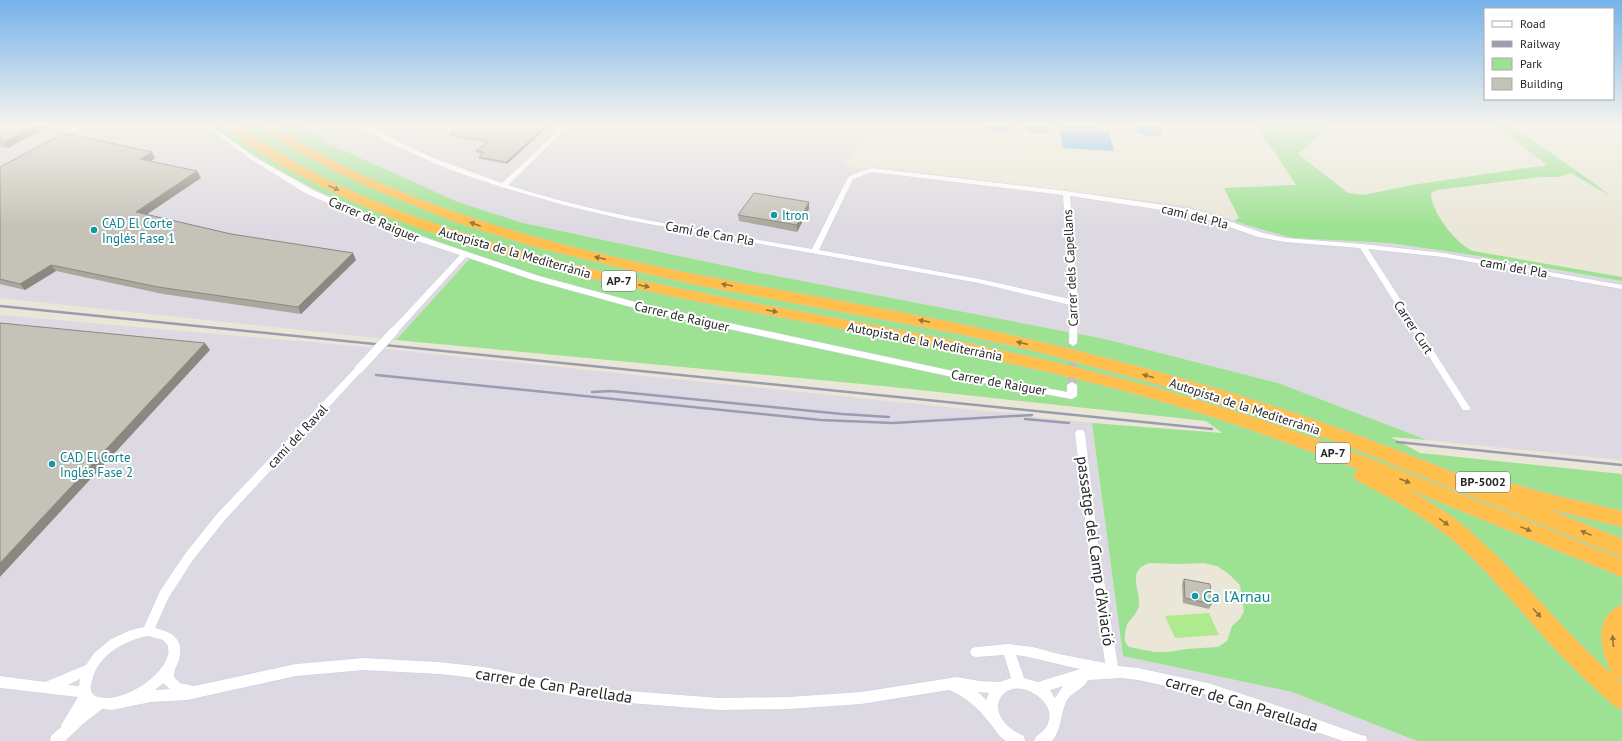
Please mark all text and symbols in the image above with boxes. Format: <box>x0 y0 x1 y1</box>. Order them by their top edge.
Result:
legend <box>1484 8 1614 100</box>
text: Road <box>1520 16 1545 31</box>
text: Railway <box>1520 36 1560 51</box>
text: Park <box>1520 56 1542 71</box>
text: Building <box>1520 76 1563 91</box>
one-way arrow <box>328 185 340 191</box>
street label: Carrer de Raiguer <box>326 193 422 246</box>
street label: camí del Pla <box>1160 200 1230 233</box>
place label: Itron <box>782 207 809 224</box>
street label: Carrer dels Capellans <box>1059 209 1082 327</box>
marker: Itron <box>769 210 779 220</box>
place label: CAD El Corte Inglés Fase 1 <box>102 215 175 247</box>
street label: Camí de Can Pla <box>664 217 756 250</box>
one-way arrow <box>468 220 480 226</box>
street label: Autopista de la Mediterrània <box>437 223 593 282</box>
marker: CAD El Corte Inglés Fase 1 <box>89 225 99 235</box>
street label: camí del Pla <box>1479 253 1549 282</box>
one-way arrow <box>594 255 606 261</box>
road number: AP-7 <box>602 271 636 291</box>
one-way arrow <box>721 282 733 288</box>
one-way arrow <box>638 283 650 289</box>
street label: Carrer de Raiguer <box>633 297 731 336</box>
street label: Carrer Curt <box>1390 297 1437 358</box>
one-way arrow <box>766 308 778 314</box>
street label: Autopista de la Mediterrània <box>846 318 1004 365</box>
one-way arrow <box>918 318 930 324</box>
one-way arrow <box>1016 340 1028 346</box>
street label: Carrer de Raiguer <box>950 366 1049 399</box>
one-way arrow <box>1142 373 1154 379</box>
street label: Autopista de la Mediterrània <box>1167 374 1322 439</box>
street label: camí del Raval <box>263 401 331 472</box>
road number: AP-7 <box>1316 443 1350 463</box>
place label: CAD El Corte Inglés Fase 2 <box>60 449 133 481</box>
street label: passatge del Camp d'Aviació <box>1073 455 1119 647</box>
marker: CAD El Corte Inglés Fase 2 <box>47 459 57 469</box>
road number: BP-5002 <box>1456 472 1510 492</box>
one-way arrow <box>1400 478 1412 484</box>
one-way arrow <box>1438 518 1449 526</box>
one-way arrow <box>1520 527 1532 533</box>
one-way arrow <box>1579 530 1591 536</box>
place label: Ca l'Arnau <box>1203 586 1270 606</box>
marker: Ca l'Arnau <box>1190 591 1200 601</box>
one-way arrow <box>1532 608 1541 617</box>
one-way arrow <box>1609 635 1616 647</box>
street label: carrer de Can Parellada <box>474 663 634 707</box>
street label: carrer de Can Parellada <box>1163 670 1321 736</box>

